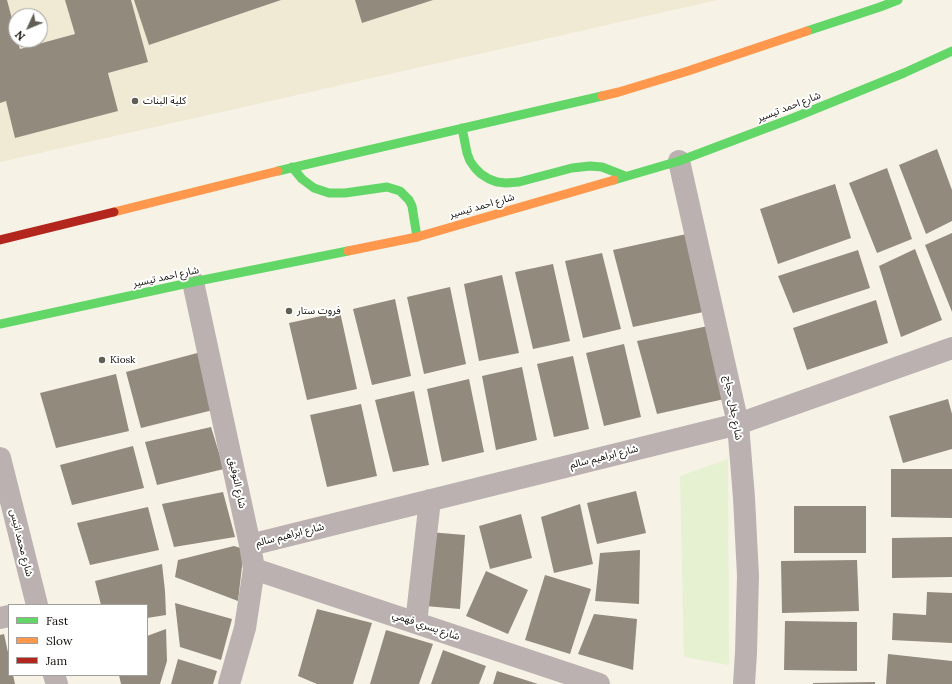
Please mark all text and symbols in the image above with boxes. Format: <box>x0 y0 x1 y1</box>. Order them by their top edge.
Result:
north arrow <box>8 8 48 48</box>
text: N <box>12 28 28 44</box>
street label: شارع احمد تيسير <box>756 89 822 125</box>
place label: كلية البنات <box>143 95 186 107</box>
marker: كلية البنات <box>130 96 140 106</box>
street label: شارع احمد تيسير <box>448 191 516 221</box>
street label: شارع احمد تيسير <box>132 264 200 290</box>
place label: فروت ستار <box>297 305 341 317</box>
marker: فروت ستار <box>284 306 294 316</box>
place label: Kiosk <box>110 354 135 366</box>
marker: Kiosk <box>97 355 107 365</box>
street label: شارع جلال حجاج <box>721 375 745 441</box>
street label: شارع ابراهيم سالم <box>569 443 639 471</box>
street label: شارع التوفيق <box>226 456 248 510</box>
street label: شارع محمد انيس <box>7 508 35 578</box>
street label: شارع ابراهيم سالم <box>255 521 325 549</box>
legend <box>8 604 148 676</box>
street label: شارع يسري فهمي <box>391 609 461 643</box>
text: Fast <box>46 613 69 628</box>
text: Slow <box>46 633 73 648</box>
text: Jam <box>46 653 67 668</box>

